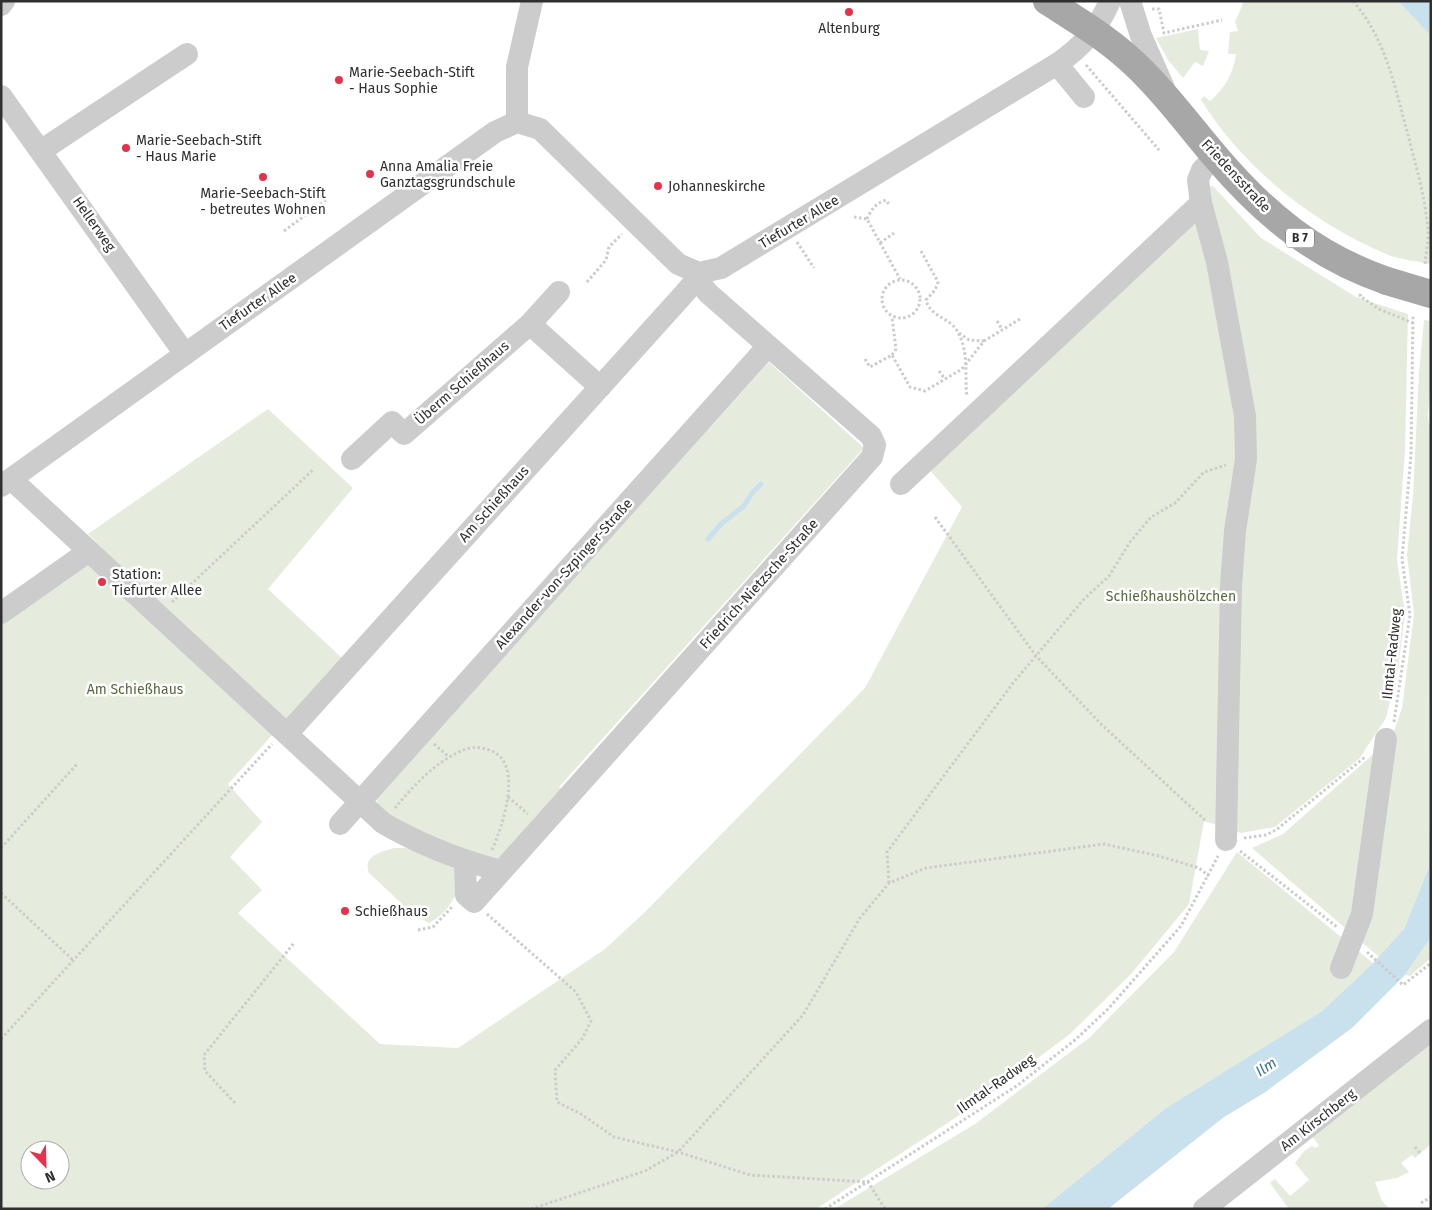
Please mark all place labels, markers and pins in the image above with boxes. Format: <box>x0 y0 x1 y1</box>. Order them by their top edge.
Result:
marker: Altenburg <box>843 6 855 18</box>
place label: Altenburg <box>818 20 881 37</box>
place label: Marie-Seebach-Stift - Haus Sophie <box>349 64 476 97</box>
marker: Marie-Seebach-Stift - Haus Sophie <box>333 74 345 86</box>
place label: Marie-Seebach-Stift - Haus Marie <box>136 132 263 165</box>
marker: Marie-Seebach-Stift - Haus Marie <box>120 142 132 154</box>
place label: Anna Amalia Freie Ganztagsgrundschule <box>380 158 516 191</box>
marker: Anna Amalia Freie Ganztagsgrundschule <box>364 168 376 180</box>
marker: Marie-Seebach-Stift - betreutes Wohnen <box>257 171 269 183</box>
place label: Johanneskirche <box>668 178 765 195</box>
marker: Johanneskirche <box>652 180 664 192</box>
place label: Marie-Seebach-Stift - betreutes Wohnen <box>200 185 327 218</box>
place label: Station: Tiefurter Allee <box>112 566 202 599</box>
marker: Station: Tiefurter Allee <box>96 576 108 588</box>
place label: Schießhaus <box>355 903 428 920</box>
marker: Schießhaus <box>339 905 351 917</box>

